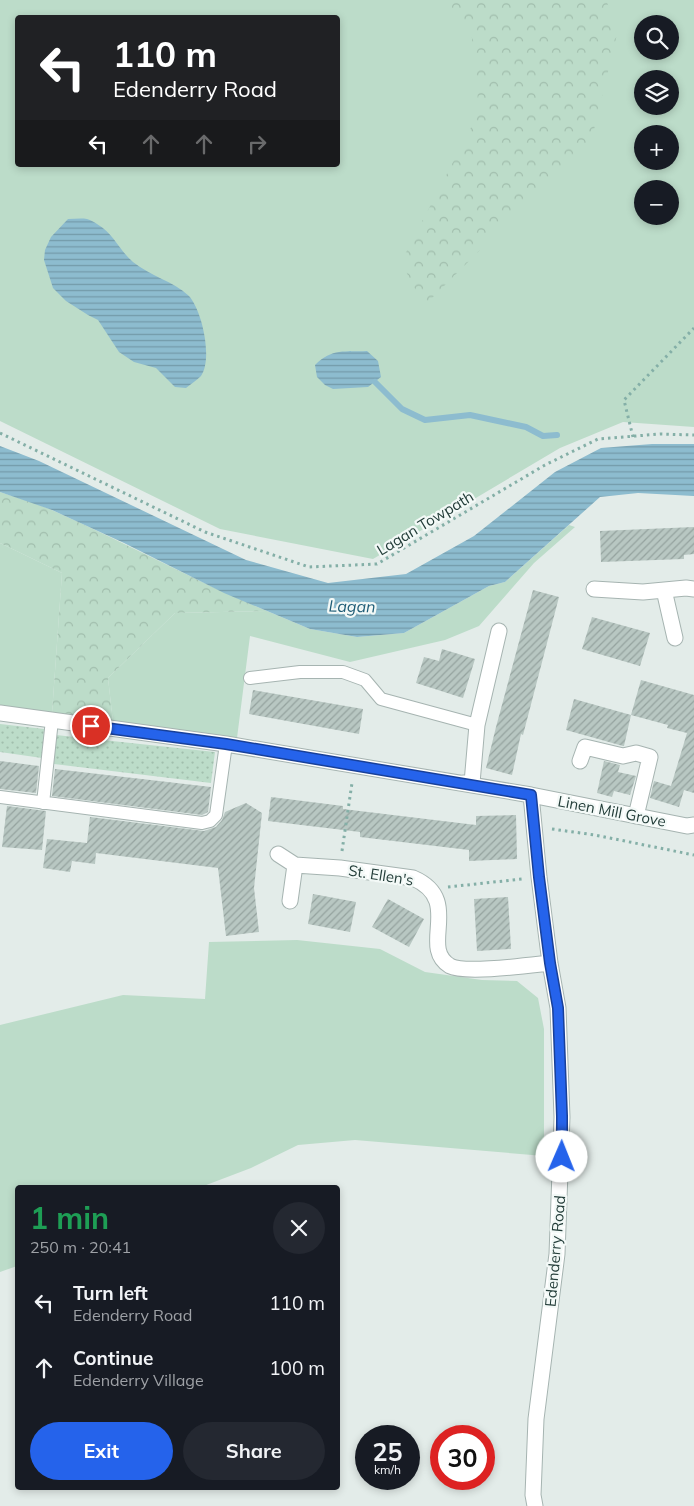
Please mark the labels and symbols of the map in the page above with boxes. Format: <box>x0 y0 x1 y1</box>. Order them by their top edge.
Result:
street label: Lagan Towpath <box>373 487 477 559</box>
water label: Lagan <box>328 596 376 616</box>
pin <box>70 705 112 747</box>
street label: Linen Mill Grove <box>556 791 668 831</box>
street label: St. Ellen's <box>347 860 415 890</box>
position arrow <box>535 1130 587 1182</box>
street label: Edenderry Road <box>541 1194 569 1308</box>
speed limit sign: 30 <box>430 1425 495 1490</box>

